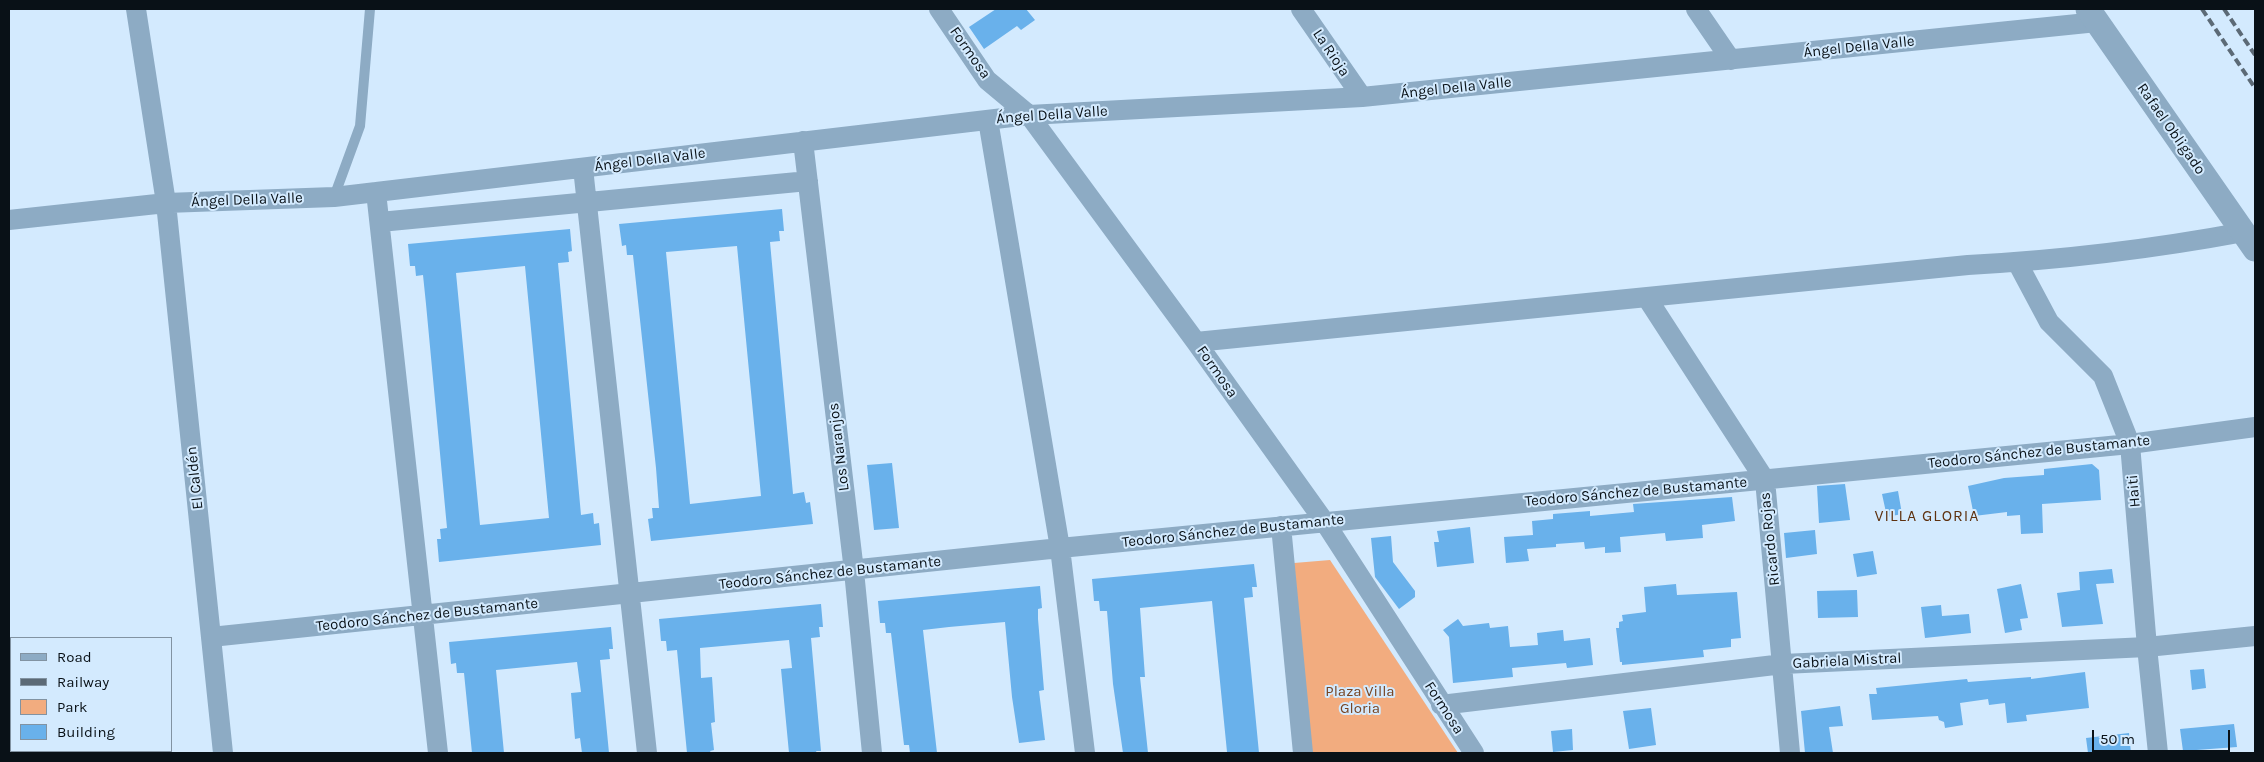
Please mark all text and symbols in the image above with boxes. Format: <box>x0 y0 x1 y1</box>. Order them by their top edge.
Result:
street label: Formosa <box>946 23 994 83</box>
street label: La Rioja <box>1309 26 1353 80</box>
street label: Ángel Della Valle <box>1802 32 1916 62</box>
street label: Ángel Della Valle <box>1399 73 1513 103</box>
street label: Rafael Obligado <box>2133 80 2209 178</box>
street label: Ángel Della Valle <box>996 102 1108 128</box>
street label: Ángel Della Valle <box>593 144 707 176</box>
street label: Ángel Della Valle <box>191 189 303 211</box>
street label: Formosa <box>1193 342 1241 402</box>
street label: Los Naranjos <box>825 402 853 492</box>
street label: Teodoro Sánchez de Bustamante <box>1927 431 2151 473</box>
street label: El Caldén <box>183 445 207 511</box>
street label: Teodoro Sánchez de Bustamante <box>1524 473 1748 511</box>
street label: Haiti <box>2124 474 2144 508</box>
street label: Ricardo Rojas <box>1756 491 1784 587</box>
district label: VILLA GLORIA <box>1873 506 1981 526</box>
street label: Teodoro Sánchez de Bustamante <box>1121 510 1345 552</box>
street label: Teodoro Sánchez de Bustamante <box>718 552 942 594</box>
street label: Teodoro Sánchez de Bustamante <box>315 594 539 636</box>
legend <box>10 637 172 752</box>
text: Road <box>57 648 92 666</box>
street label: Gabriela Mistral <box>1792 649 1902 673</box>
text: Railway <box>57 673 109 691</box>
street label: Formosa <box>1420 678 1468 738</box>
park label: Plaza Villa Gloria <box>1325 683 1395 718</box>
text: Park <box>57 698 87 716</box>
scale bar <box>2094 720 2232 752</box>
text: Building <box>57 723 115 741</box>
text: 50 m <box>2100 730 2135 748</box>

